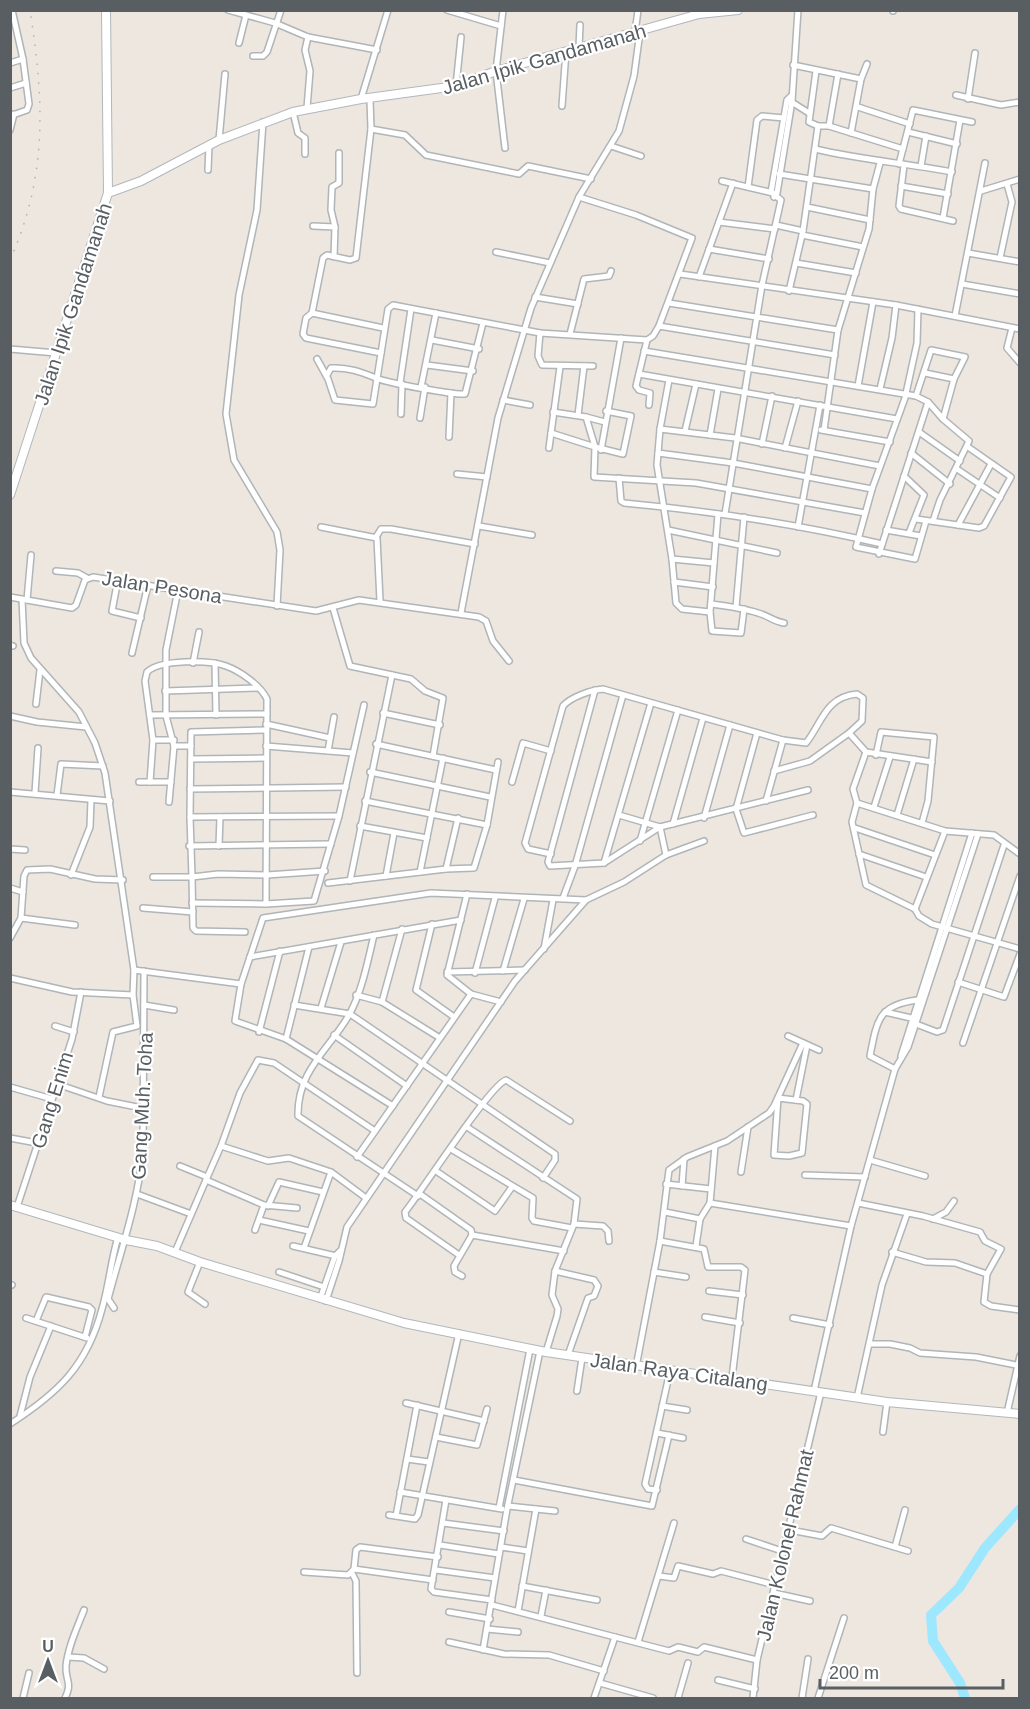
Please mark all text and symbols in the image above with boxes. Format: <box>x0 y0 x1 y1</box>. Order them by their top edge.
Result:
street label: Jalan Ipik Gandamanah <box>439 19 649 99</box>
street label: Jalan Ipik Gandamanah <box>30 200 116 408</box>
street label: Jalan Pesona <box>100 567 224 607</box>
street label: Gang Muh. Toha <box>127 1031 157 1180</box>
street label: Gang Enim <box>27 1049 77 1151</box>
street label: Jalan Raya Citalang <box>589 1349 769 1395</box>
street label: Jalan Kolonel Rahmat <box>752 1447 818 1643</box>
north arrow <box>18 1631 78 1691</box>
text: U <box>42 1638 54 1655</box>
scale bar <box>820 1652 1003 1690</box>
text: 200 m <box>829 1663 879 1683</box>

